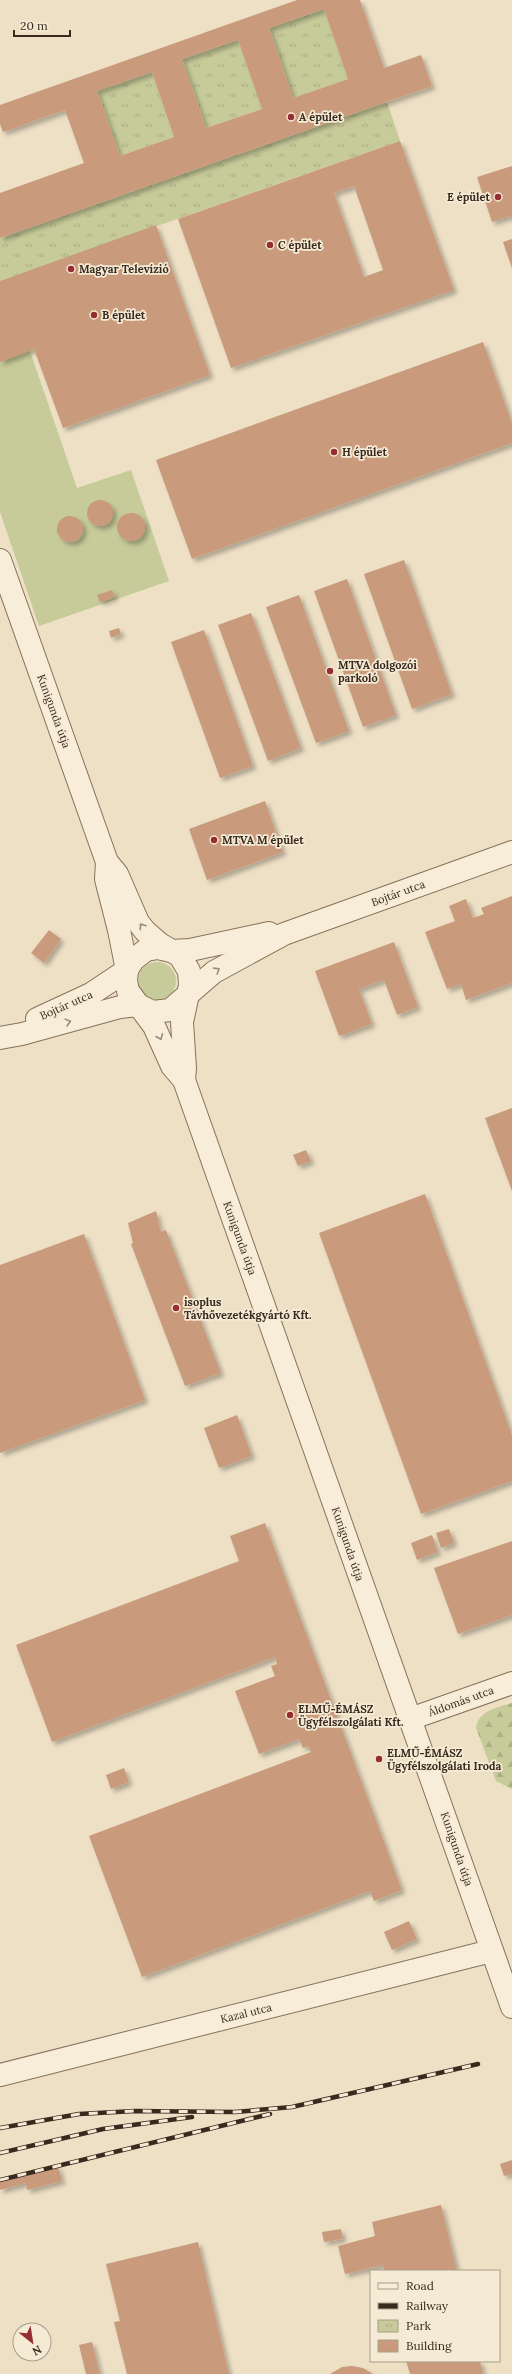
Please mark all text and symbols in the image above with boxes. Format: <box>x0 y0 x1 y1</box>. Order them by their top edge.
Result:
scale bar <box>14 12 70 38</box>
text: 20 m <box>20 18 48 33</box>
place label: A épület <box>299 110 343 124</box>
marker: A épület <box>286 112 296 122</box>
place label: E épület <box>447 190 490 204</box>
marker: E épület <box>493 192 503 202</box>
place label: C épület <box>278 238 322 252</box>
marker: C épület <box>265 240 275 250</box>
place label: Magyar Televízió <box>79 262 169 276</box>
marker: Magyar Televízió <box>66 264 76 274</box>
place label: B épület <box>102 308 146 322</box>
marker: B épület <box>89 310 99 320</box>
place label: H épület <box>342 445 387 459</box>
marker: H épület <box>329 447 339 457</box>
place label: MTVA dolgozói parkoló <box>338 658 417 685</box>
marker: MTVA dolgozói parkoló <box>325 666 335 676</box>
street label: Kunigunda útja <box>34 672 74 750</box>
place label: MTVA M épület <box>222 833 304 847</box>
marker: MTVA M épület <box>209 835 219 845</box>
street label: Bojtár utca <box>369 877 427 909</box>
one-way arrow <box>139 923 146 930</box>
one-way arrow <box>213 967 220 975</box>
street label: Bojtár utca <box>37 987 95 1023</box>
one-way arrow <box>64 1018 71 1026</box>
one-way arrow <box>155 1034 163 1041</box>
street label: Kunigunda útja <box>220 1199 260 1277</box>
place label: isoplus Távhővezetékgyártó Kft. <box>184 1295 312 1322</box>
marker: isoplus Távhővezetékgyártó Kft. <box>171 1303 181 1313</box>
street label: Kunigunda útja <box>329 1505 367 1583</box>
street label: Áldomás utca <box>425 1683 496 1720</box>
place label: ELMŰ-ÉMÁSZ Ügyfélszolgálati Kft. <box>298 1701 404 1729</box>
marker: ELMŰ-ÉMÁSZ Ügyfélszolgálati Kft. <box>285 1710 295 1720</box>
place label: ELMŰ-ÉMÁSZ Ügyfélszolgálati Iroda <box>387 1745 502 1773</box>
marker: ELMŰ-ÉMÁSZ Ügyfélszolgálati Iroda <box>374 1754 384 1764</box>
street label: Kunigunda útja <box>438 1810 476 1888</box>
street label: Kazal utca <box>219 2000 274 2026</box>
legend <box>370 2270 500 2362</box>
text: Road <box>406 2278 434 2293</box>
text: Railway <box>406 2298 449 2313</box>
text: Park <box>406 2318 432 2333</box>
north arrow <box>12 2322 52 2362</box>
text: Building <box>406 2338 452 2353</box>
text: N <box>29 2342 44 2359</box>

